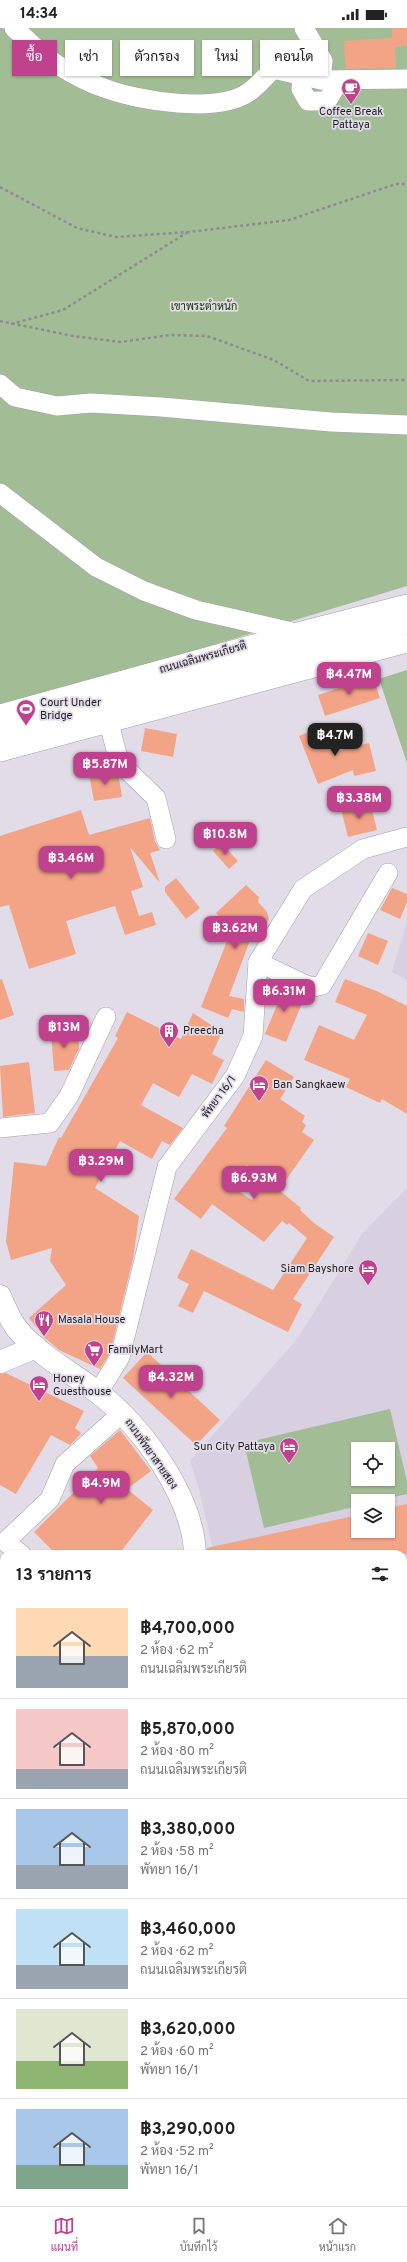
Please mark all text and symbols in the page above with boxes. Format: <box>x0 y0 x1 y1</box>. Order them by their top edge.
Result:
text: 14:34 <box>20 5 58 24</box>
chip: ซื้อ <box>12 40 57 76</box>
chip: เช่า <box>65 40 112 76</box>
chip: ตัวกรอง <box>120 40 194 76</box>
chip: ใหม่ <box>202 40 252 76</box>
chip: คอนโด <box>260 40 328 76</box>
cafe icon: Coffee Break Pattaya <box>340 77 362 105</box>
place label: Coffee Break Pattaya <box>319 105 383 132</box>
park label: เขาพระตำหนัก <box>171 299 237 314</box>
street label: ถนนเฉลิมพระเกียรติ <box>157 637 248 677</box>
pin: ฿4.47M <box>316 662 382 696</box>
text: ฿4.47M <box>326 667 372 683</box>
place label: Court Under Bridge <box>40 696 102 723</box>
sports icon: Court Under Bridge <box>15 698 37 726</box>
pin: ฿4.7M <box>307 723 363 757</box>
text: ฿4.7M <box>317 728 353 744</box>
pin: ฿5.87M <box>72 752 138 786</box>
text: ฿5.87M <box>82 757 128 773</box>
pin: ฿3.38M <box>326 786 392 820</box>
text: ฿3.38M <box>336 791 382 807</box>
pin: ฿10.8M <box>192 822 258 856</box>
text: ฿10.8M <box>203 827 247 843</box>
pin: ฿3.46M <box>38 846 104 880</box>
text: ฿3.46M <box>48 851 94 867</box>
pin: ฿3.62M <box>202 916 268 950</box>
text: ฿3.62M <box>212 921 258 937</box>
pin: ฿6.31M <box>251 979 317 1013</box>
text: ฿6.31M <box>262 984 306 1000</box>
pin: ฿13M <box>40 1015 88 1049</box>
text: ฿13M <box>48 1020 80 1036</box>
building icon: Preecha <box>158 1020 180 1048</box>
place label: Preecha <box>183 1024 224 1038</box>
street label: พัทยา 16/1 <box>198 1072 239 1121</box>
hotel icon: Ban Sangkaew <box>248 1074 270 1102</box>
place label: Ban Sangkaew <box>273 1078 345 1092</box>
pin: ฿3.29M <box>68 1149 134 1183</box>
text: ฿3.29M <box>78 1154 124 1170</box>
pin: ฿6.93M <box>221 1166 287 1200</box>
text: ฿6.93M <box>231 1171 277 1187</box>
hotel icon: Siam Bayshore <box>357 1258 379 1286</box>
place label: Siam Bayshore <box>281 1262 354 1276</box>
restaurant icon: Masala House <box>33 1309 55 1337</box>
place label: Masala House <box>58 1313 125 1327</box>
supermarket icon: FamilyMart <box>83 1339 105 1367</box>
place label: FamilyMart <box>108 1343 163 1357</box>
pin: ฿4.32M <box>138 1365 204 1399</box>
text: ฿4.32M <box>148 1370 194 1386</box>
place label: Honey Guesthouse <box>53 1372 111 1399</box>
hotel icon: Honey Guesthouse <box>28 1374 50 1402</box>
street label: ถนนพัทยาสายสอง <box>121 1415 181 1492</box>
hotel icon: Sun City Pattaya <box>278 1436 300 1464</box>
place label: Sun City Pattaya <box>194 1440 275 1454</box>
map controls <box>351 1442 395 1538</box>
button: locate <box>351 1442 395 1486</box>
pin: ฿4.9M <box>73 1471 129 1505</box>
text: ฿4.9M <box>82 1476 120 1492</box>
button: layers <box>351 1494 395 1538</box>
icon: filters <box>369 1563 391 1585</box>
text: 13 รายการ <box>16 1565 92 1587</box>
text: ฿4,700,000 <box>140 1618 235 1640</box>
icon: home <box>48 1624 96 1672</box>
text: 2 ห้อง · 62 m² <box>140 1643 213 1659</box>
text: ถนนเฉลิมพระเกียรติ <box>140 1662 247 1678</box>
text: ฿5,870,000 <box>140 1719 235 1741</box>
icon: home <box>48 1725 96 1773</box>
text: 2 ห้อง · 80 m² <box>140 1744 214 1760</box>
text: ถนนเฉลิมพระเกียรติ <box>140 1763 247 1779</box>
text: ฿3,380,000 <box>140 1819 235 1841</box>
icon: home <box>48 1825 96 1873</box>
text: 2 ห้อง · 58 m² <box>140 1844 214 1860</box>
text: พัทยา 16/1 <box>140 1863 199 1879</box>
text: ฿3,460,000 <box>140 1919 236 1941</box>
icon: home <box>48 1925 96 1973</box>
text: 2 ห้อง · 62 m² <box>140 1944 213 1960</box>
text: ถนนเฉลิมพระเกียรติ <box>140 1963 247 1979</box>
text: ฿3,620,000 <box>140 2019 236 2041</box>
icon: home <box>48 2025 96 2073</box>
text: 2 ห้อง · 60 m² <box>140 2044 214 2060</box>
text: พัทยา 16/1 <box>140 2063 199 2079</box>
text: ฿3,290,000 <box>140 2119 236 2141</box>
icon: home <box>48 2125 96 2173</box>
text: 2 ห้อง · 52 m² <box>140 2144 214 2160</box>
text: พัทยา 16/1 <box>140 2163 199 2179</box>
tab: แผนที่ <box>51 2215 78 2255</box>
tab: บันทึกไว้ <box>180 2215 217 2255</box>
tab: หน้าแรก <box>319 2215 356 2255</box>

